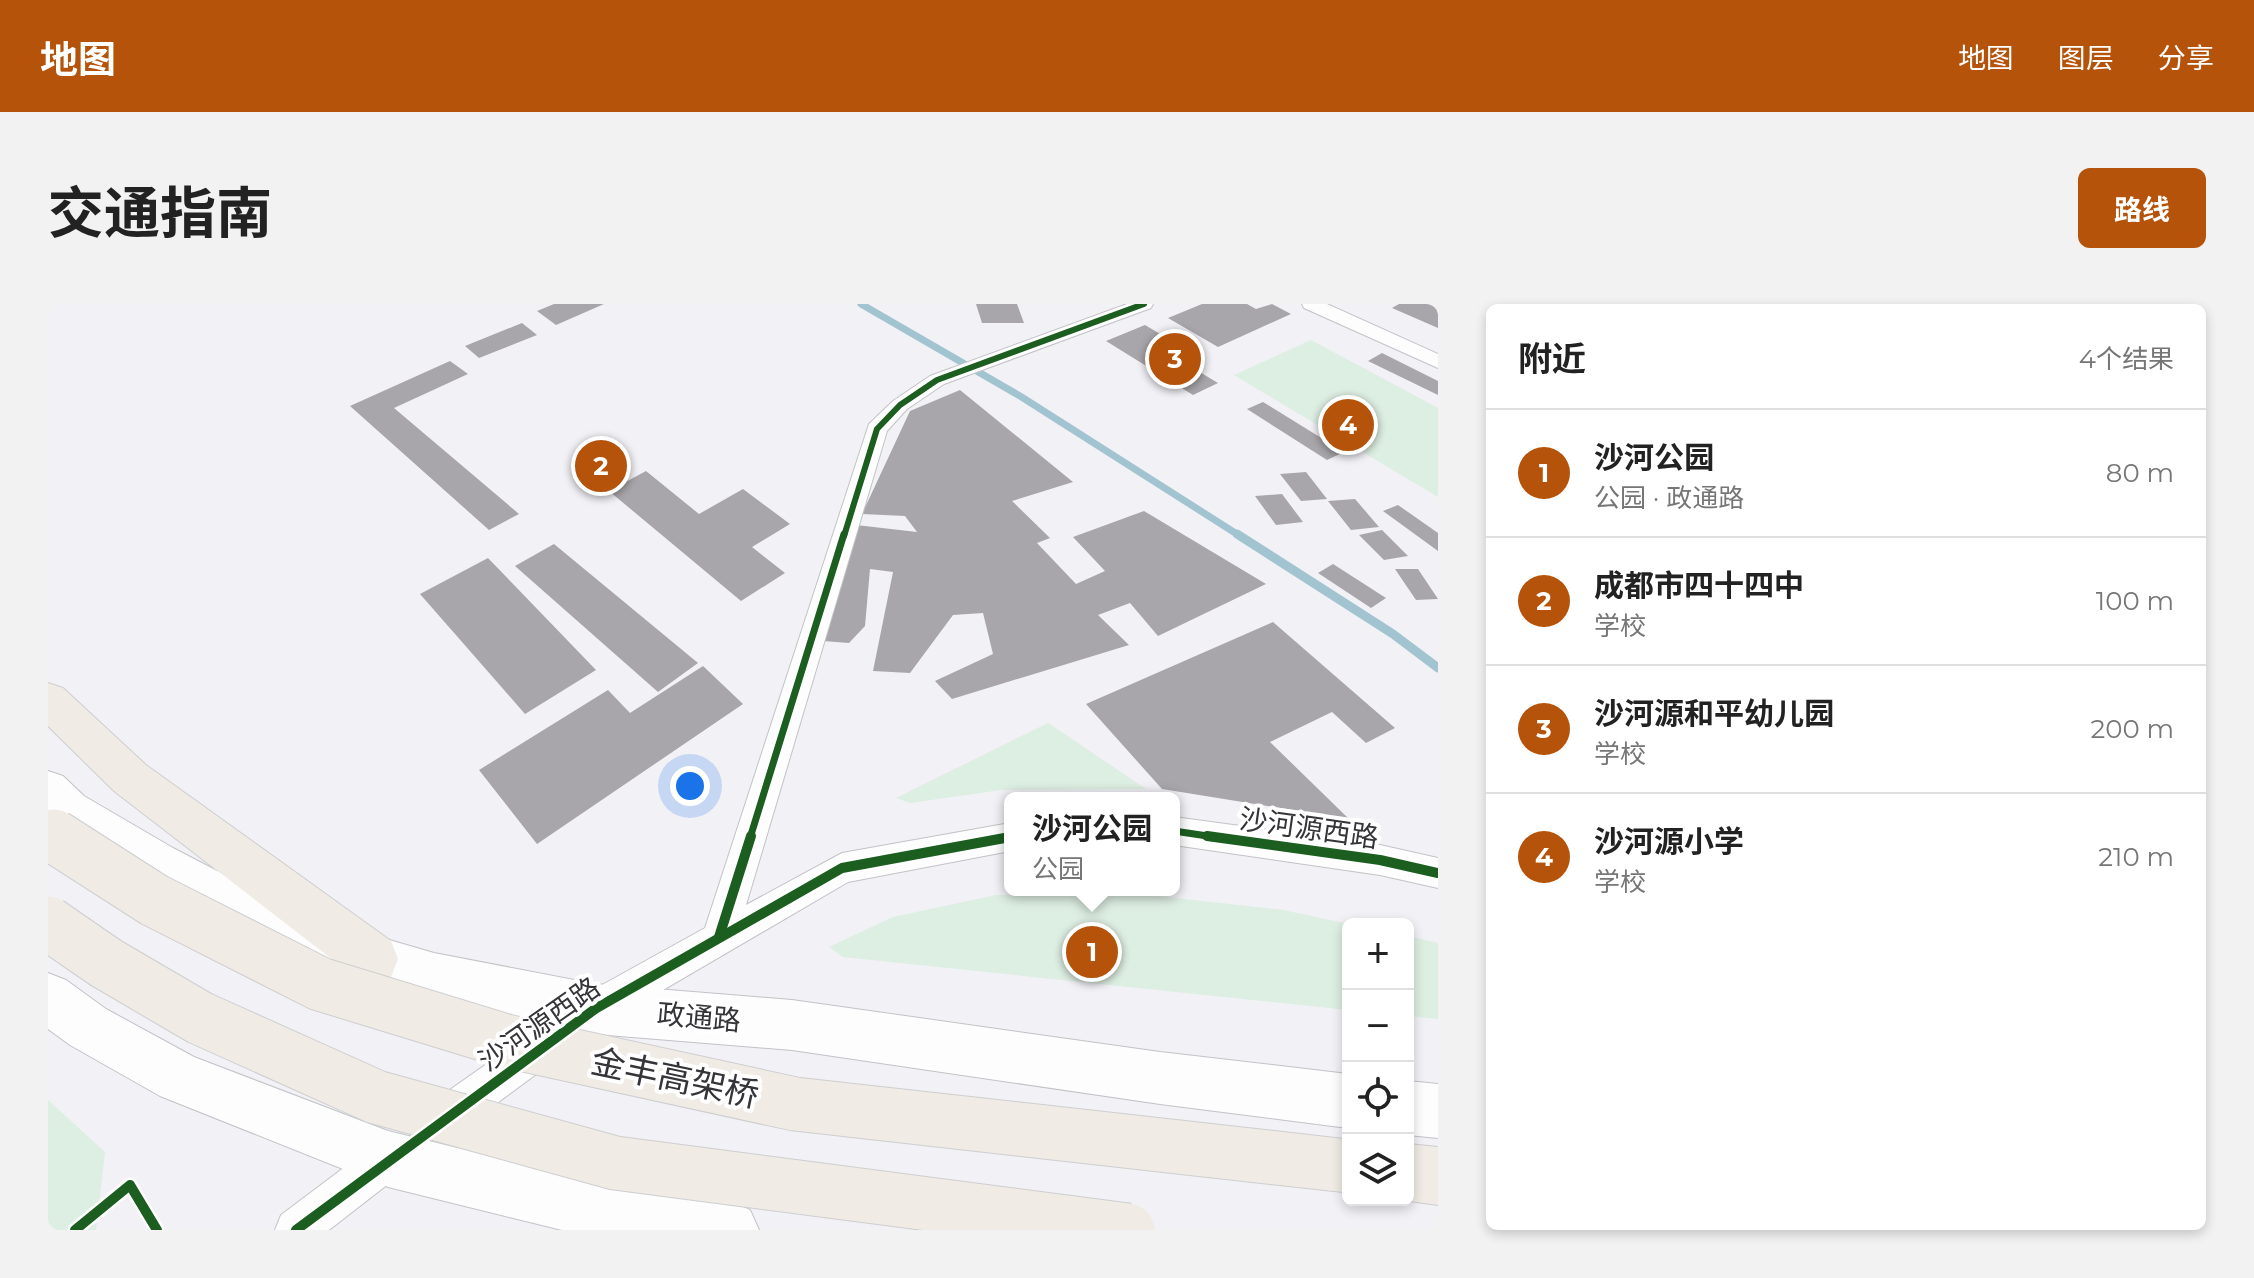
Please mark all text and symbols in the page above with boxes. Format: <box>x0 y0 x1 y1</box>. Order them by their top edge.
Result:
text: 地图 <box>40 36 116 83</box>
text: 地图 <box>1958 41 2014 75</box>
text: 图层 <box>2058 41 2114 75</box>
text: 分享 <box>2158 41 2214 75</box>
button: 路线 <box>2078 168 2206 248</box>
text: 交通指南 <box>48 179 272 247</box>
pin: 3 <box>1149 329 1201 389</box>
text: 附近 <box>1518 338 1586 380</box>
text: 4个结果 <box>2079 343 2174 375</box>
pin: 4 <box>1322 395 1374 455</box>
pin: 2 <box>575 436 627 496</box>
text: 沙河公园 <box>1594 439 1714 476</box>
text: 1 <box>1539 457 1549 489</box>
text: 80 m <box>2106 457 2174 489</box>
text: 公园 · 政通路 <box>1594 482 1744 514</box>
text: 成都市四十四中 <box>1594 567 1804 604</box>
text: 2 <box>1536 585 1552 617</box>
text: 100 m <box>2096 585 2174 617</box>
text: 学校 <box>1594 610 1646 642</box>
text: 沙河源和平幼儿园 <box>1594 695 1834 732</box>
text: 3 <box>1536 713 1552 745</box>
text: 200 m <box>2090 713 2174 745</box>
text: 学校 <box>1594 738 1646 770</box>
your location <box>670 766 710 806</box>
popup <box>1004 792 1180 896</box>
street label: 沙河源西路 <box>1237 801 1381 855</box>
text: 沙河公园 <box>1032 810 1152 847</box>
text: 沙河源小学 <box>1594 823 1744 860</box>
text: 4 <box>1535 841 1553 873</box>
text: 210 m <box>2098 841 2174 873</box>
text: 公园 <box>1032 853 1084 885</box>
text: 学校 <box>1594 866 1646 898</box>
map controls <box>1342 918 1414 1206</box>
button: + <box>1342 918 1414 990</box>
pin: 1 <box>1066 922 1118 982</box>
street label: 沙河源西路 <box>472 970 606 1078</box>
button: − <box>1342 990 1414 1062</box>
street label: 政通路 <box>656 996 742 1038</box>
street label: 金丰高架桥 <box>587 1040 763 1116</box>
button: locate <box>1342 1062 1414 1134</box>
button: layers <box>1342 1134 1414 1206</box>

